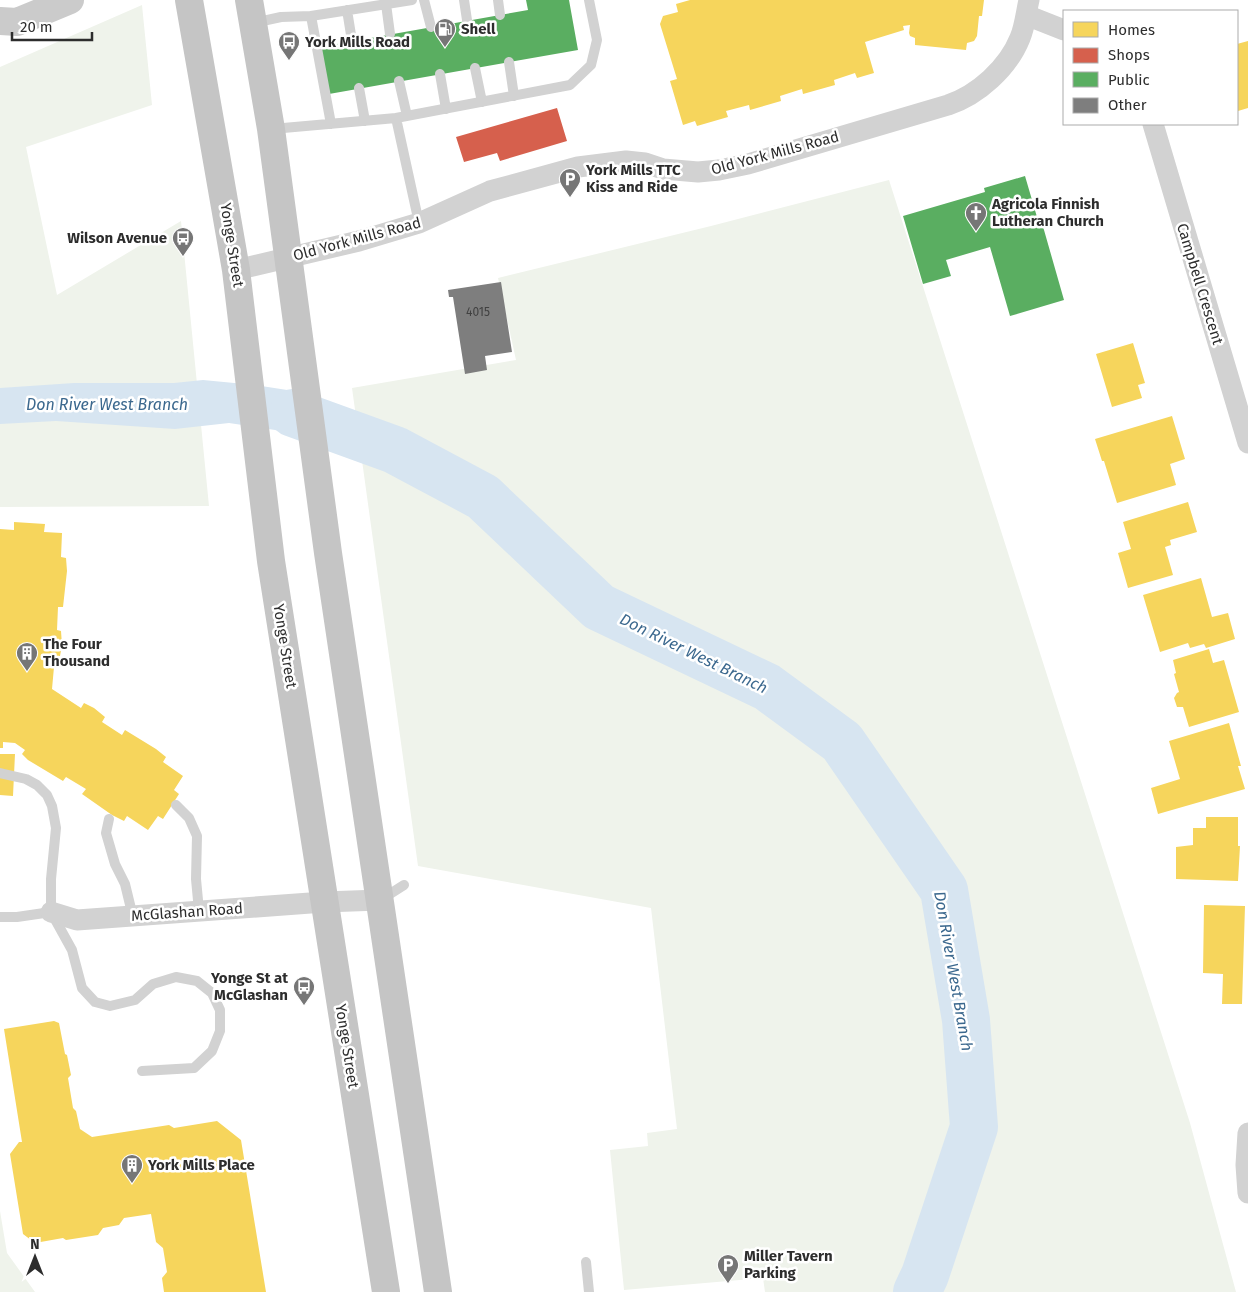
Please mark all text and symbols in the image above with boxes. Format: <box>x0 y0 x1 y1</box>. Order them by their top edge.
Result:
scale bar <box>12 10 92 42</box>
legend <box>1063 10 1238 125</box>
fuel station icon: Shell <box>433 17 457 48</box>
text: 20 m <box>20 18 53 36</box>
place label: Shell <box>461 20 496 38</box>
text: Homes <box>1108 21 1155 39</box>
bus stop icon: York Mills Road <box>277 30 301 61</box>
place label: York Mills Road <box>304 33 410 51</box>
text: Shops <box>1108 46 1150 64</box>
text: Public <box>1108 71 1150 89</box>
text: Other <box>1108 96 1147 114</box>
street label: Old York Mills Road <box>709 127 841 179</box>
place label: York Mills TTC Kiss and Ride <box>585 161 681 196</box>
parking icon: York Mills TTC Kiss and Ride <box>558 167 582 198</box>
place label: Agricola Finnish Lutheran Church <box>991 195 1104 230</box>
street label: Yonge Street <box>216 201 248 289</box>
church icon: Agricola Finnish Lutheran Church <box>964 201 988 232</box>
street label: Old York Mills Road <box>291 213 423 265</box>
street label: Campbell Crescent <box>1173 221 1227 347</box>
bus stop icon: Wilson Avenue <box>171 226 195 257</box>
place label: Wilson Avenue <box>67 229 167 247</box>
house number: 4015 <box>466 305 490 319</box>
water label: Don River West Branch <box>26 395 188 414</box>
street label: Yonge Street <box>269 602 301 690</box>
water label: Don River West Branch <box>617 609 771 698</box>
place label: The Four Thousand <box>43 635 110 670</box>
building icon: The Four Thousand <box>15 641 39 672</box>
water label: Don River West Branch <box>930 890 977 1053</box>
street label: McGlashan Road <box>131 899 243 925</box>
place label: Yonge St at McGlashan <box>210 969 288 1004</box>
bus stop icon: Yonge St at McGlashan <box>292 975 316 1006</box>
street label: Yonge Street <box>331 1002 363 1090</box>
building icon: York Mills Place <box>120 1153 144 1184</box>
place label: York Mills Place <box>147 1156 255 1174</box>
north arrow <box>10 1232 60 1282</box>
text: N <box>30 1236 40 1253</box>
place label: Miller Tavern Parking <box>744 1247 833 1282</box>
parking icon: Miller Tavern Parking <box>716 1253 740 1284</box>

